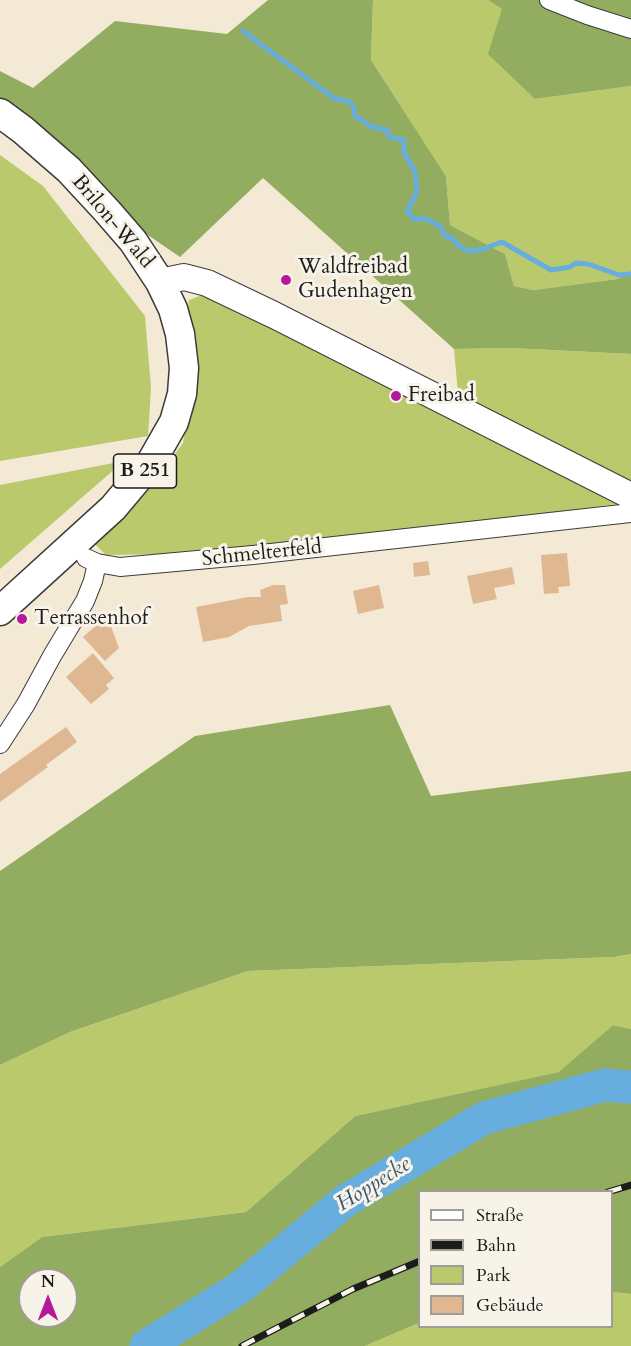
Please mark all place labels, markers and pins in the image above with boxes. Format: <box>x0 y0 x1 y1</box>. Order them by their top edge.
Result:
place label: Waldfreibad Gudenhagen <box>298 255 413 305</box>
marker: Waldfreibad Gudenhagen <box>279 273 293 287</box>
place label: Freibad <box>408 383 475 409</box>
marker: Freibad <box>389 389 403 403</box>
place label: Terrassenhof <box>34 606 148 632</box>
marker: Terrassenhof <box>15 612 29 626</box>

